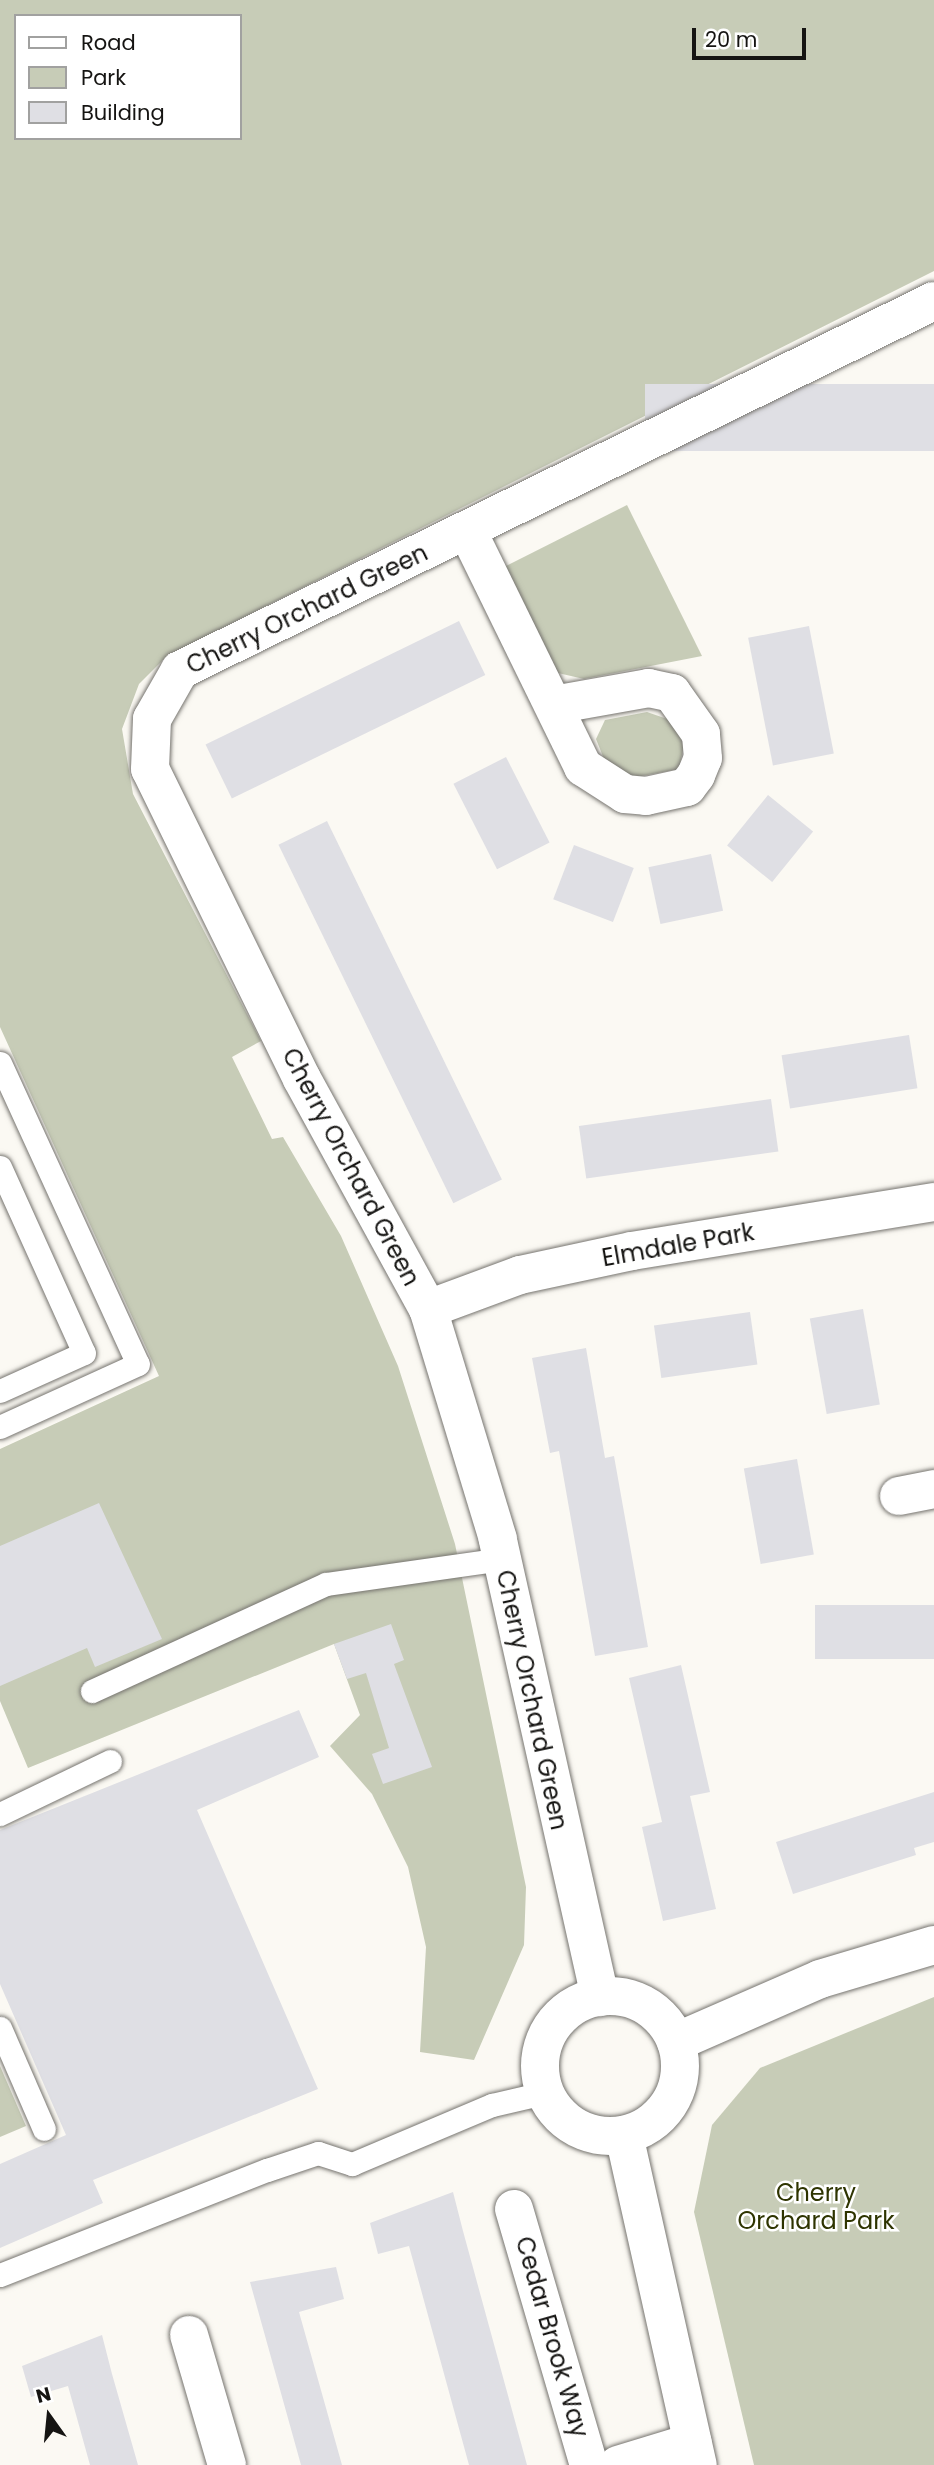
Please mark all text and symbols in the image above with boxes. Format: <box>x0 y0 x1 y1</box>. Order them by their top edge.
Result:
legend <box>14 14 242 140</box>
scale bar <box>696 14 810 58</box>
text: 20 m <box>705 25 758 54</box>
text: Road <box>81 28 136 57</box>
text: Park <box>81 63 126 92</box>
text: Building <box>81 98 165 127</box>
street label: Cherry Orchard Green <box>182 538 432 680</box>
street label: Cherry Orchard Green <box>276 1043 426 1291</box>
street label: Elmdale Park <box>600 1217 756 1273</box>
street label: Cherry Orchard Green <box>490 1567 574 1833</box>
park label: Cherry Orchard Park <box>738 2179 894 2235</box>
street label: Cedar Brook Way <box>510 2233 594 2441</box>
text: N <box>33 2380 54 2410</box>
north arrow <box>14 2381 84 2451</box>

